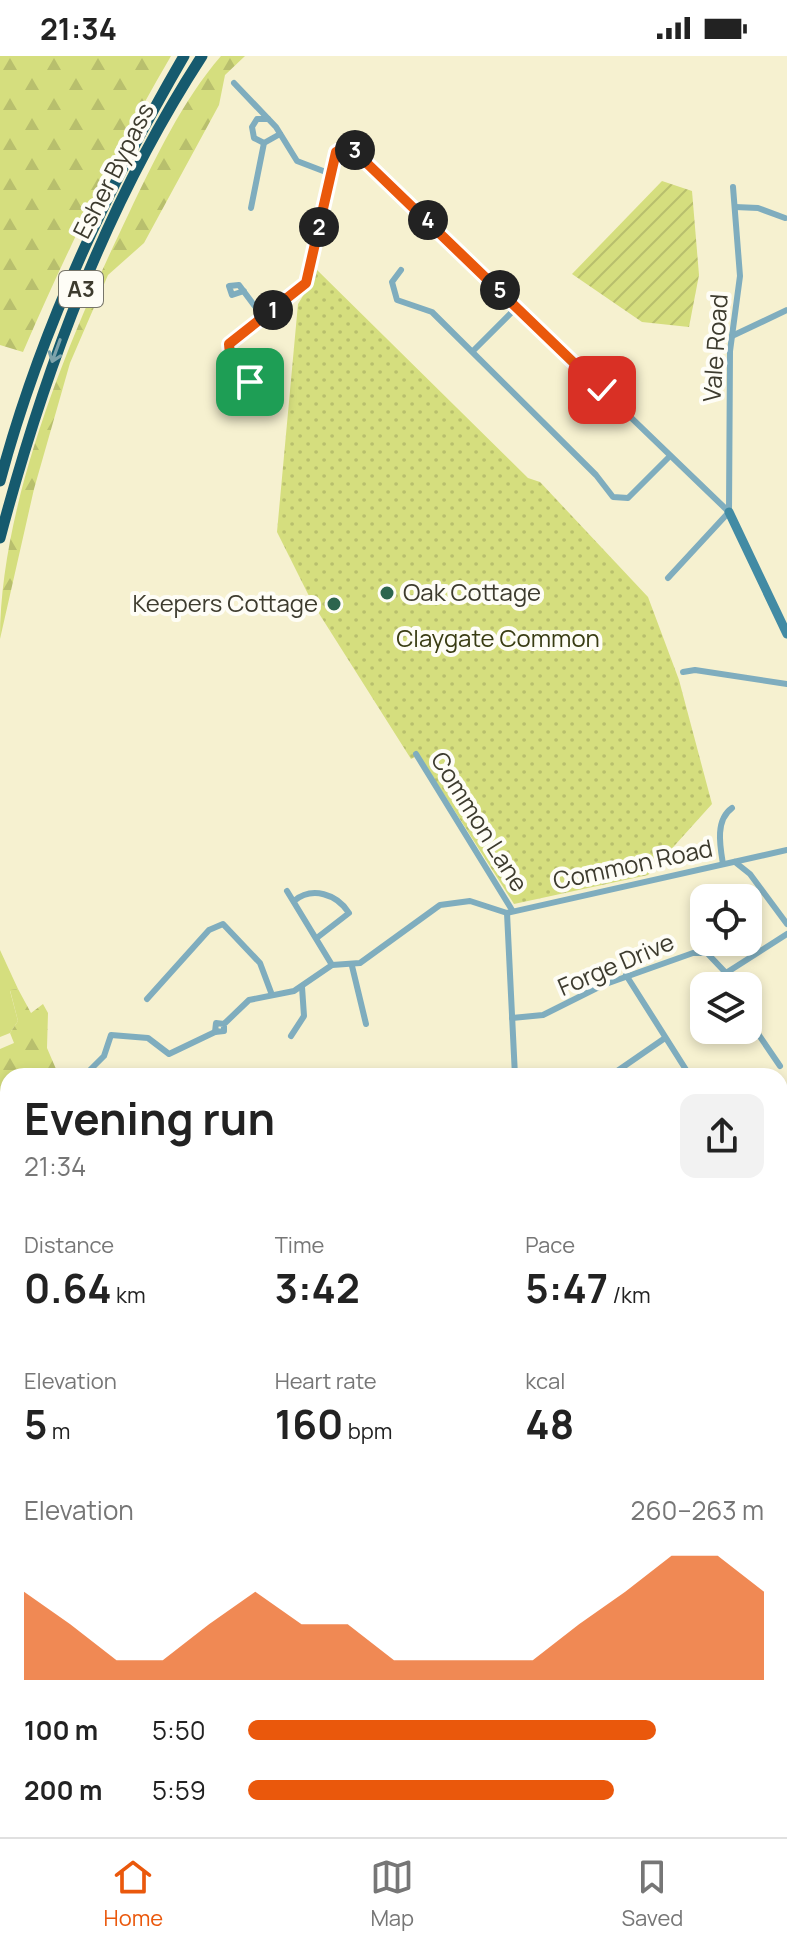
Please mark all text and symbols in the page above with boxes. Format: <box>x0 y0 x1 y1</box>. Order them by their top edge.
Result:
text: 21:34 <box>40 8 117 49</box>
street label: Esher Bypass <box>64 97 161 244</box>
pin: 3 <box>335 130 375 170</box>
text: 3 <box>349 135 361 165</box>
pin: 4 <box>408 200 448 240</box>
text: 4 <box>421 205 435 235</box>
pin: 2 <box>299 207 339 247</box>
text: 2 <box>312 212 326 242</box>
pin: 5 <box>480 270 520 310</box>
road number: A3 <box>59 271 103 307</box>
text: 5 <box>494 275 506 305</box>
pin: 1 <box>253 290 293 330</box>
street label: Vale Road <box>694 293 735 403</box>
text: 1 <box>268 295 278 325</box>
one-way arrow <box>48 339 63 364</box>
pin <box>216 348 284 416</box>
pin <box>568 356 636 424</box>
icon: arrive <box>228 360 272 404</box>
icon: check <box>580 368 624 412</box>
place label: Oak Cottage <box>403 575 541 608</box>
marker: Oak Cottage <box>378 584 396 602</box>
place label: Keepers Cottage <box>132 586 318 619</box>
marker: Keepers Cottage <box>325 595 343 613</box>
park label: Claygate Common <box>396 621 600 654</box>
street label: Common Lane <box>424 745 536 897</box>
street label: Common Road <box>550 831 715 897</box>
map controls <box>690 884 762 1044</box>
button: locate <box>690 884 762 956</box>
street label: Forge Drive <box>552 924 679 1003</box>
button: layers <box>690 972 762 1044</box>
text: Evening run <box>24 1088 275 1148</box>
button: share <box>680 1094 764 1178</box>
text: 21:34 <box>24 1148 86 1184</box>
text: Distance <box>24 1230 114 1260</box>
text: Time <box>275 1230 324 1260</box>
text: Pace <box>525 1230 575 1260</box>
text: 0.64 <box>24 1260 112 1315</box>
text: 3:42 <box>275 1260 360 1315</box>
text: 5:47 <box>525 1260 608 1315</box>
text: km <box>112 1280 146 1310</box>
text: /km <box>608 1280 651 1310</box>
text: Elevation <box>24 1366 117 1396</box>
text: Heart rate <box>275 1366 377 1396</box>
text: kcal <box>525 1366 565 1396</box>
text: 5 <box>24 1396 47 1451</box>
text: 160 <box>275 1396 343 1451</box>
text: 48 <box>525 1396 574 1451</box>
text: m <box>47 1416 71 1446</box>
text: bpm <box>343 1416 392 1446</box>
text: Elevation <box>24 1492 134 1528</box>
text: 260–263 m <box>631 1492 764 1528</box>
text: 100 m <box>24 1712 98 1748</box>
text: 5:50 <box>152 1712 206 1748</box>
text: 200 m <box>24 1772 102 1808</box>
text: 5:59 <box>152 1772 206 1808</box>
tab: Home <box>104 1855 163 1933</box>
tab: Map <box>370 1855 414 1933</box>
tab: Saved <box>621 1855 683 1933</box>

